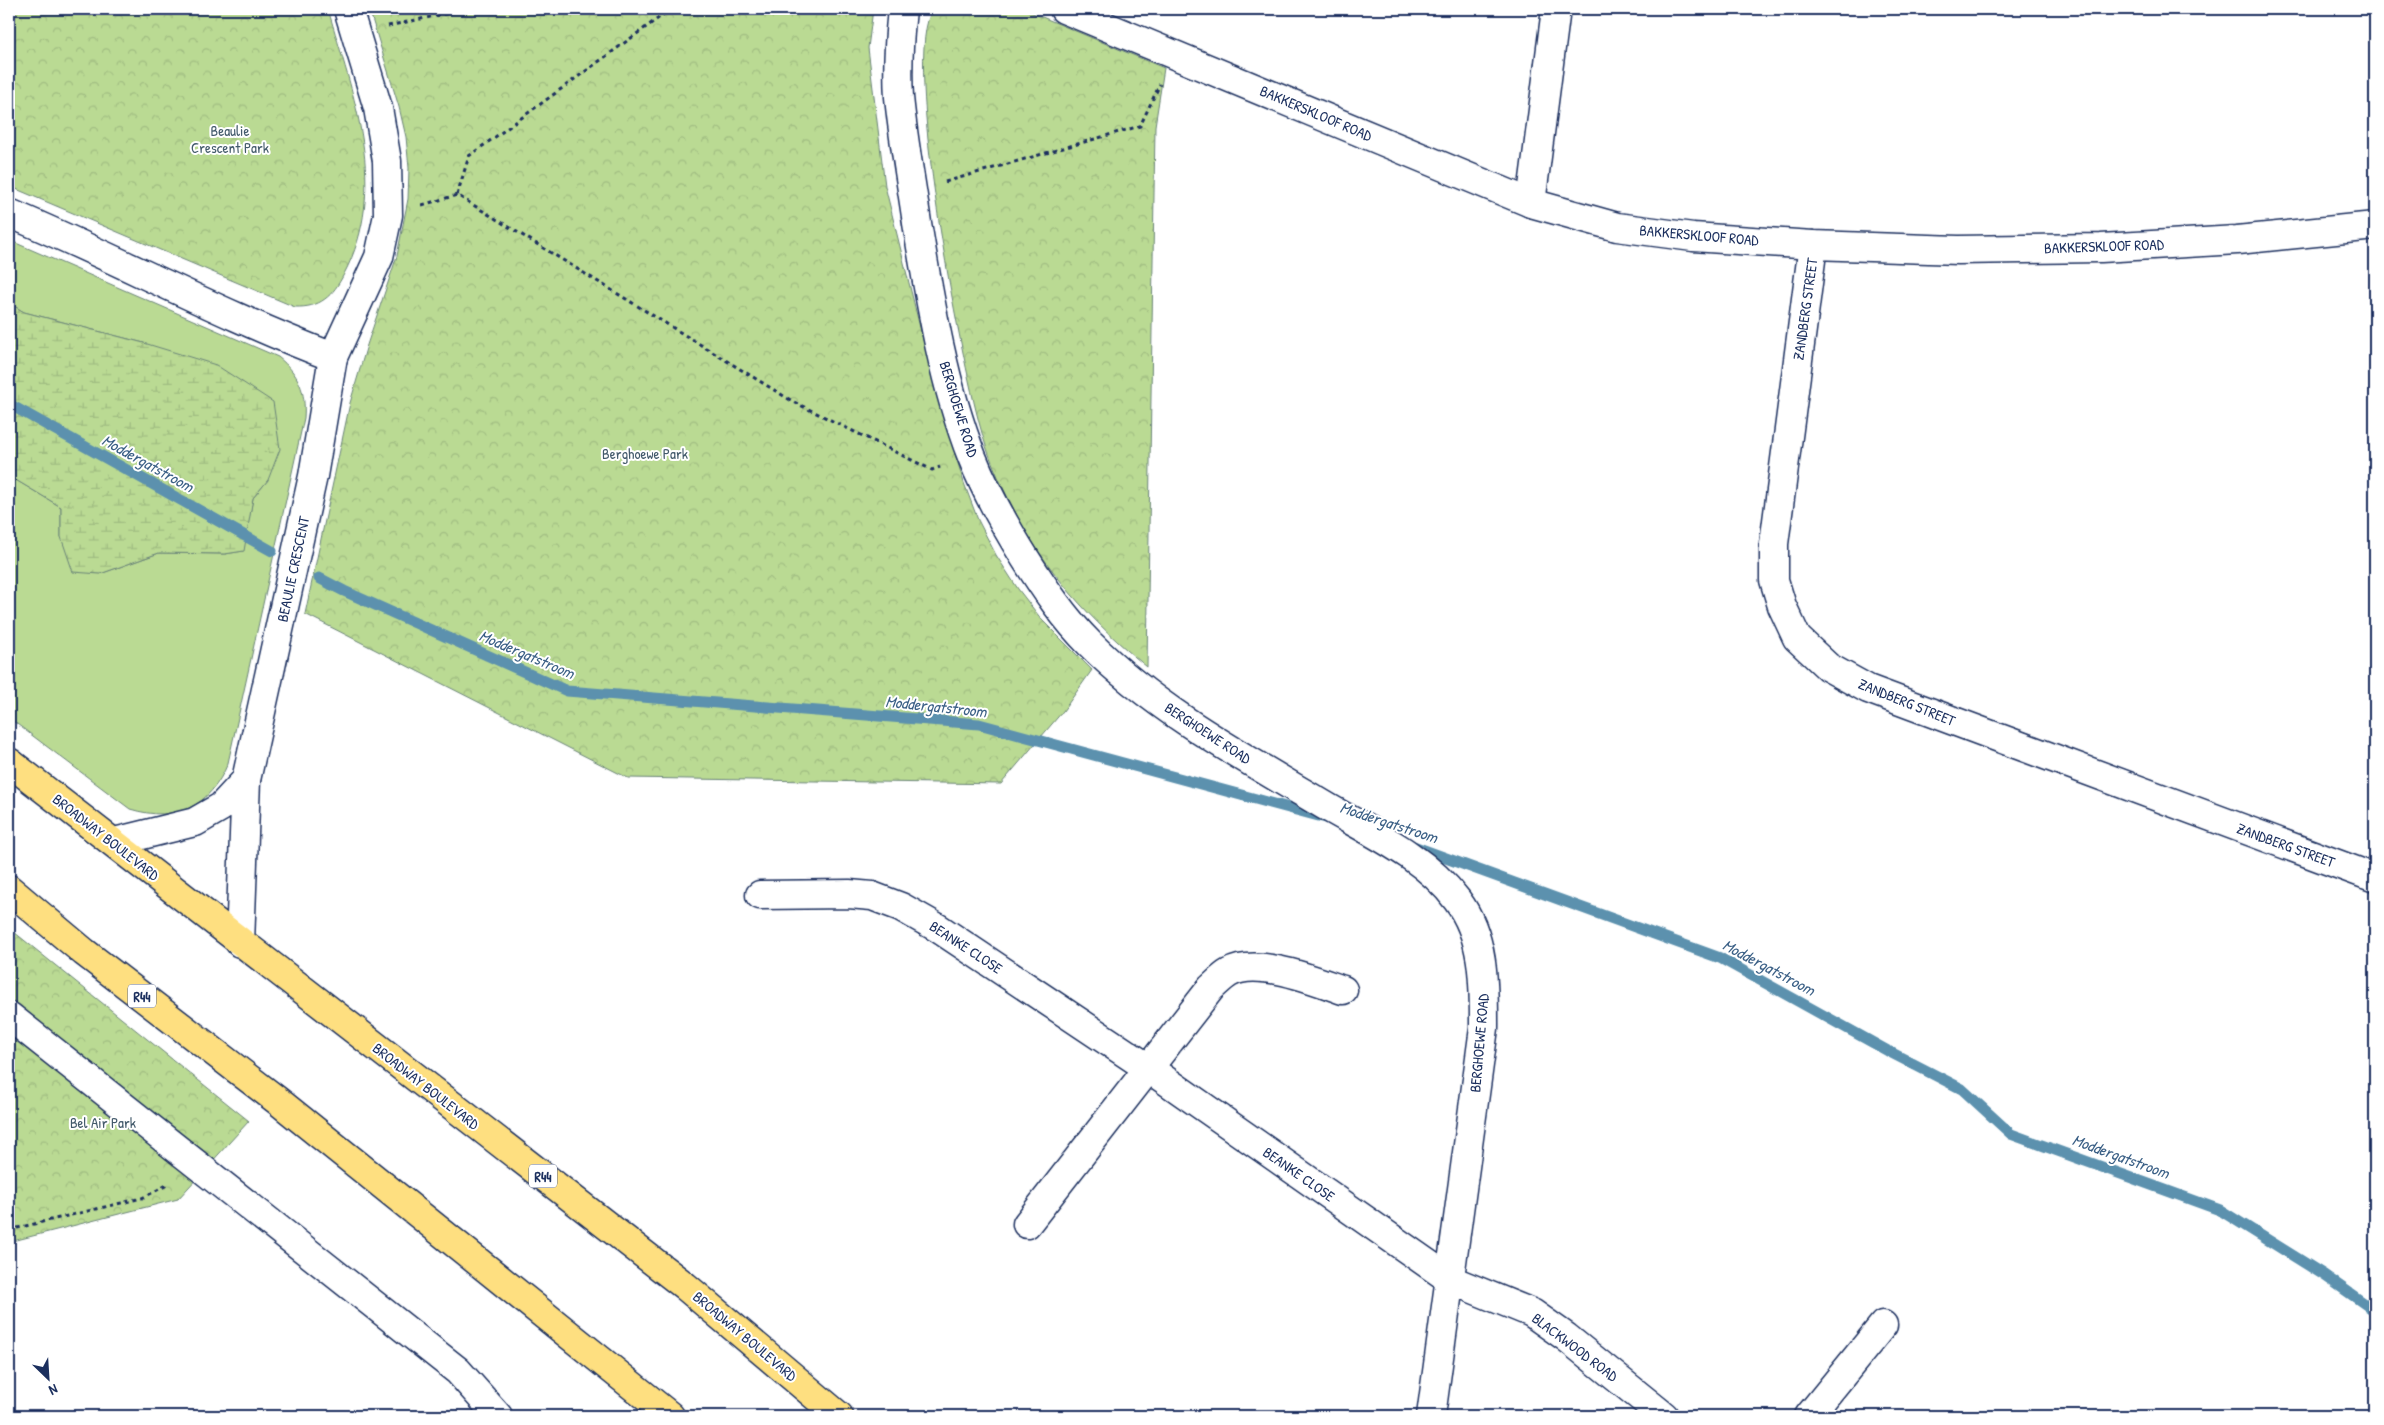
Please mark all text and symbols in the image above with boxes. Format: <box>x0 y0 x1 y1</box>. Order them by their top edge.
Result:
street label: BAKKERSKLOOF ROAD <box>1257 80 1376 146</box>
park label: Beaulie Crescent Park <box>191 120 269 158</box>
street label: BAKKERSKLOOF ROAD <box>1638 219 1760 251</box>
street label: BAKKERSKLOOF ROAD <box>2044 233 2165 259</box>
street label: ZANDBERG STREET <box>1787 256 1823 361</box>
street label: BERGHOEWE ROAD <box>934 359 984 460</box>
water label: Moddergatstroom <box>98 429 199 498</box>
park label: Berghoewe Park <box>602 443 688 464</box>
street label: BEAULIE CRESCENT <box>272 513 315 624</box>
water label: Moddergatstroom <box>476 624 579 684</box>
street label: ZANDBERG STREET <box>1855 673 1959 731</box>
water label: Moddergatstroom <box>884 690 989 722</box>
street label: BERGHOEWE ROAD <box>1161 697 1256 769</box>
street label: BROADWAY BOULEVARD <box>48 789 164 886</box>
water label: Moddergatstroom <box>1337 796 1442 848</box>
street label: ZANDBERG STREET <box>2234 818 2339 873</box>
street label: BEANKE CLOSE <box>925 916 1007 979</box>
water label: Moddergatstroom <box>1719 933 1820 1001</box>
road number: R44 <box>128 984 156 1008</box>
street label: BERGHOEWE ROAD <box>1464 992 1494 1093</box>
street label: BROADWAY BOULEVARD <box>368 1038 484 1135</box>
park label: Bel Air Park <box>70 1112 136 1133</box>
water label: Moddergatstroom <box>2070 1128 2173 1184</box>
street label: BEANKE CLOSE <box>1259 1142 1339 1207</box>
road number: R44 <box>529 1164 557 1188</box>
street label: BROADWAY BOULEVARD <box>688 1286 802 1386</box>
street label: BLACKWOOD ROAD <box>1528 1308 1623 1387</box>
north arrow <box>22 1352 72 1402</box>
text: N <box>46 1380 61 1401</box>

